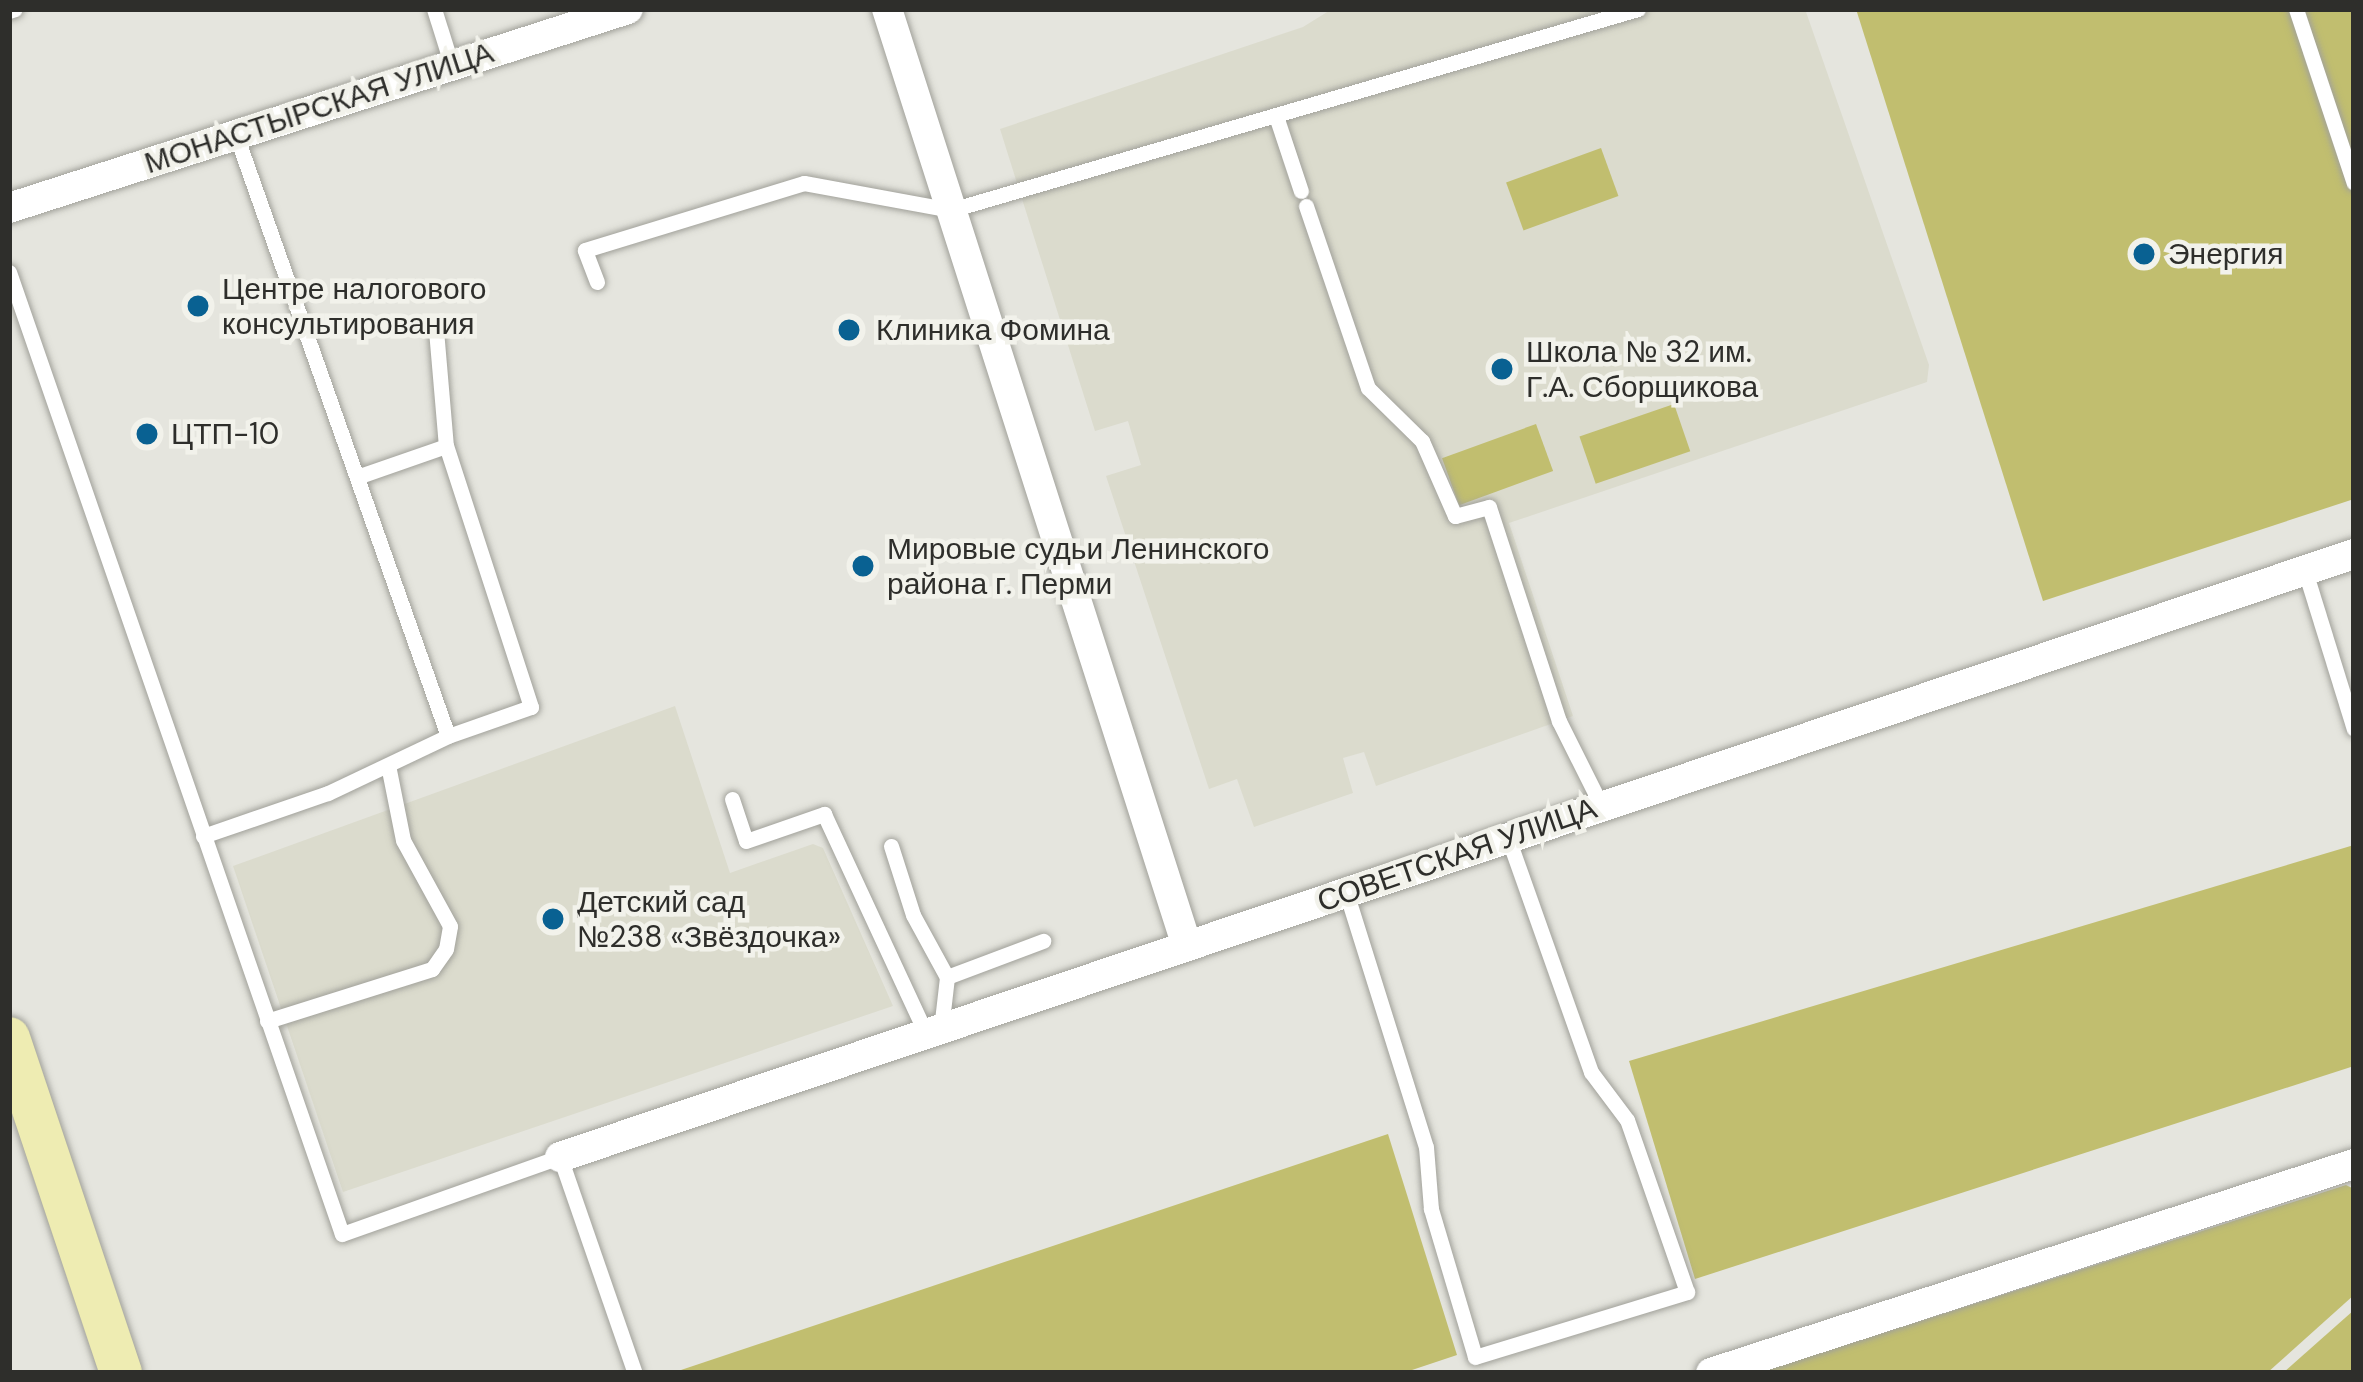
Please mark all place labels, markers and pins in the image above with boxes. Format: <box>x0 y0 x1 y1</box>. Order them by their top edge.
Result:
place label: Энергия <box>2168 236 2283 272</box>
marker: Энергия <box>2131 241 2157 267</box>
place label: Центре налогового консультирования <box>222 271 487 342</box>
marker: Центре налогового консультирования <box>185 293 211 319</box>
place label: Клиника Фомина <box>876 312 1110 348</box>
marker: Клиника Фомина <box>833 314 865 346</box>
place label: Школа № 32 им. Г.А. Сборщикова <box>1526 334 1758 404</box>
marker: Школа № 32 им. Г.А. Сборщикова <box>1489 356 1515 382</box>
place label: ЦТП-10 <box>171 416 279 452</box>
marker: ЦТП-10 <box>134 421 160 447</box>
place label: Мировые судьи Ленинского района г. Перми <box>887 531 1270 602</box>
marker: Мировые судьи Ленинского района г. Перми <box>850 553 876 579</box>
place label: Детский сад №238 «Звёздочка» <box>577 884 841 954</box>
marker: Детский сад №238 «Звёздочка» <box>540 906 566 932</box>

